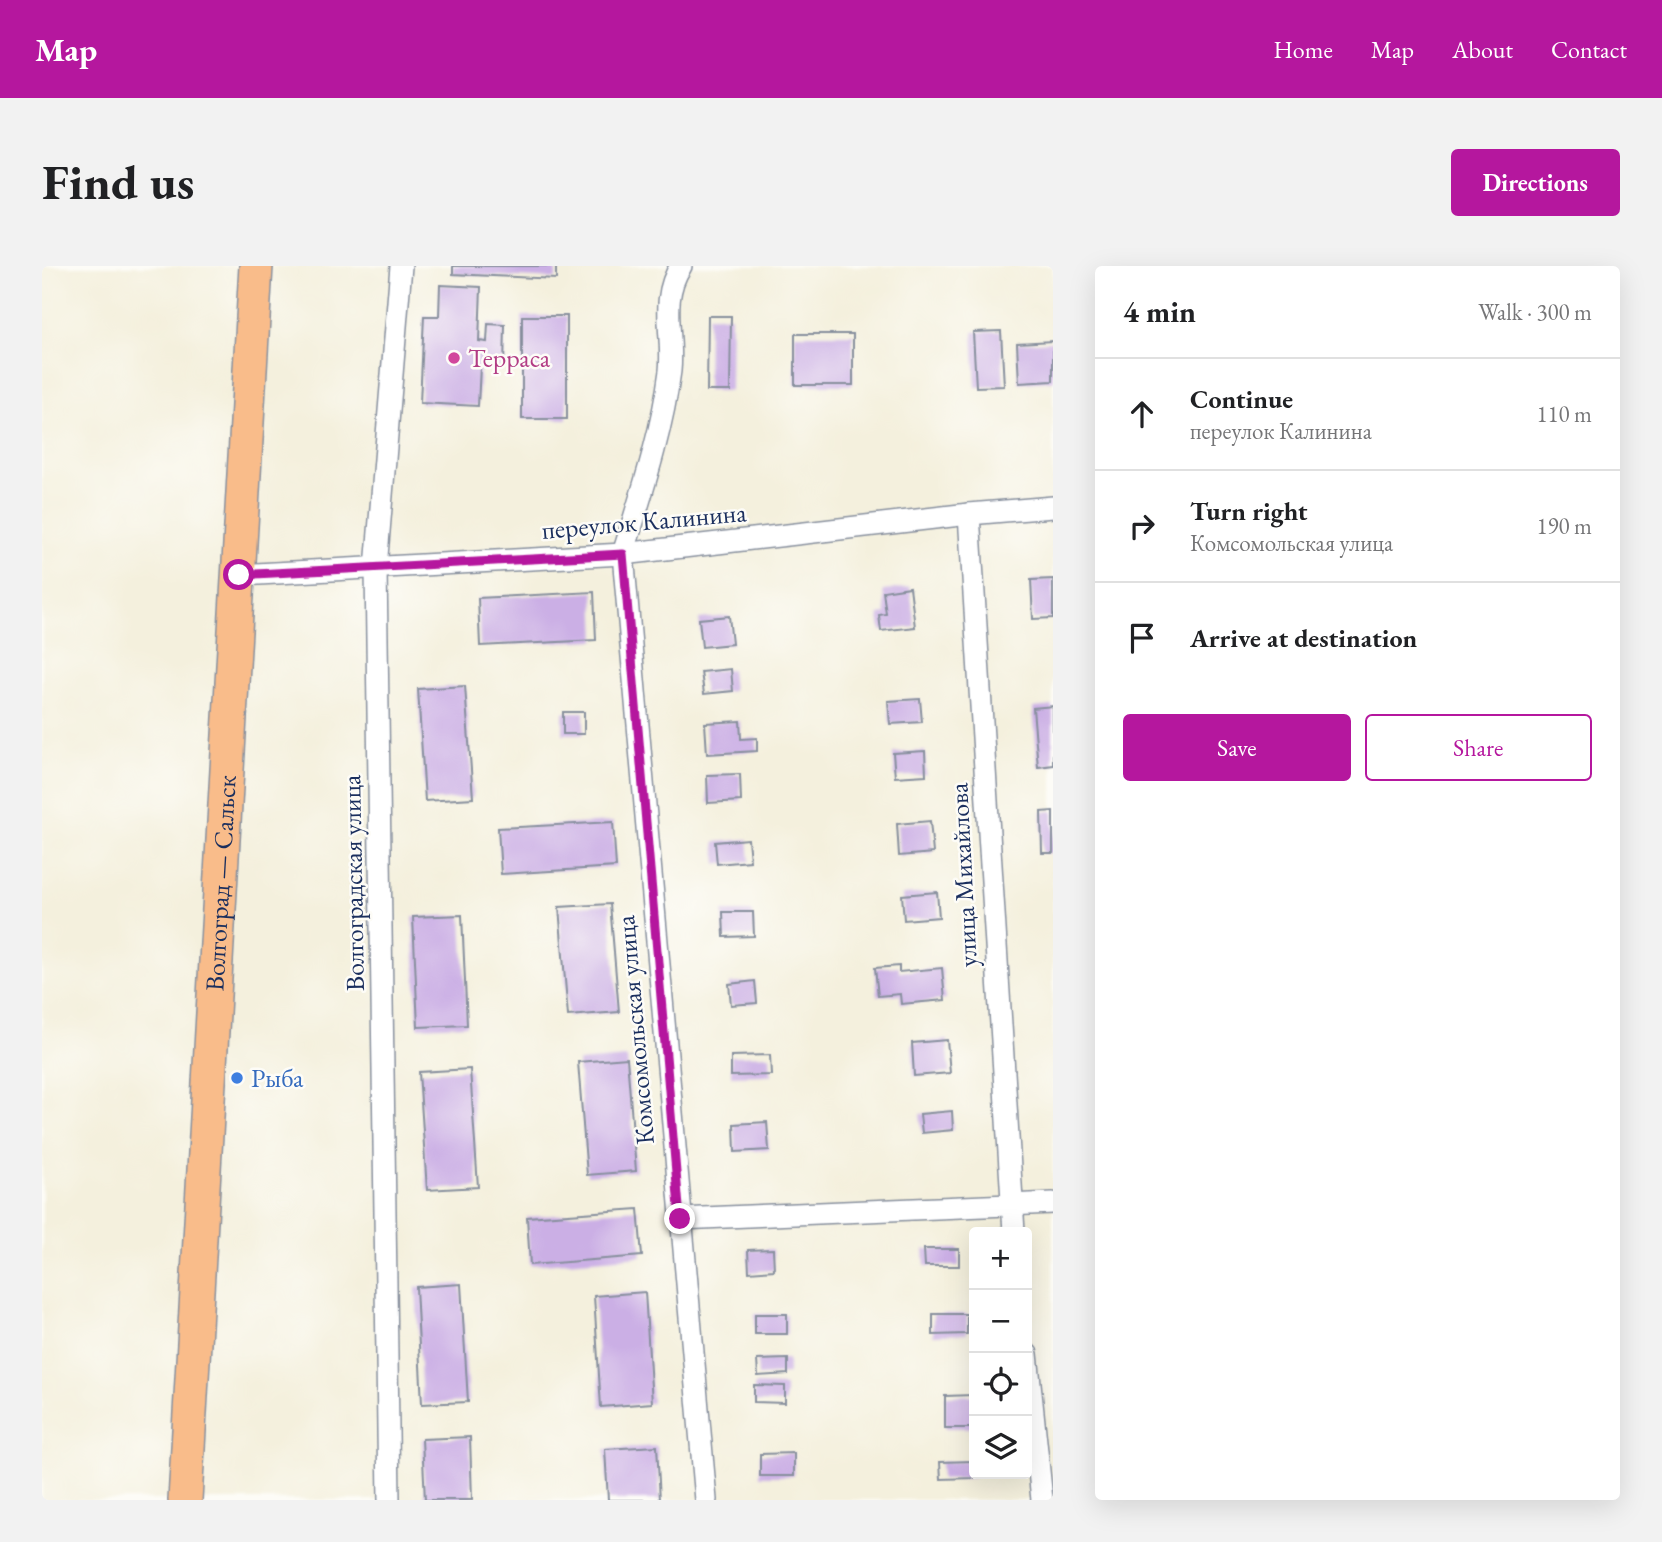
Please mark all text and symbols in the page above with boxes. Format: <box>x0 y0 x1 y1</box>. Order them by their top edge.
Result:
text: Map <box>35 28 97 71</box>
text: Home <box>1273 34 1333 65</box>
text: Map <box>1371 34 1414 65</box>
text: About <box>1452 34 1513 65</box>
text: Contact <box>1551 34 1627 65</box>
button: Directions <box>1451 149 1620 216</box>
text: Find us <box>42 150 194 214</box>
text: 4 min <box>1123 292 1196 331</box>
text: Walk · 300 m <box>1478 297 1592 327</box>
place label: Терраса <box>468 341 551 375</box>
marker: Терраса <box>446 350 462 366</box>
text: Continue <box>1190 382 1293 416</box>
icon: ahead <box>1123 395 1161 433</box>
text: 110 m <box>1536 399 1592 429</box>
text: переулок Калинина <box>1190 416 1372 446</box>
text: Turn right <box>1190 494 1308 528</box>
street label: переулок Калинина <box>540 495 748 547</box>
icon: right <box>1123 507 1161 545</box>
text: 190 m <box>1536 511 1592 541</box>
text: Комсомольская улица <box>1190 528 1393 558</box>
route start <box>223 559 254 590</box>
icon: arrive <box>1123 619 1161 657</box>
text: Arrive at destination <box>1190 621 1417 655</box>
button: Save <box>1123 714 1351 781</box>
button: Share <box>1365 714 1592 781</box>
street label: Волгоград — Сальск <box>197 774 244 992</box>
street label: Волгоградская улица <box>334 774 372 992</box>
street label: улица Михайлова <box>941 781 985 968</box>
street label: Комсомольская улица <box>608 913 662 1146</box>
place label: Рыба <box>251 1061 304 1095</box>
marker: Рыба <box>229 1070 245 1086</box>
route end <box>664 1203 695 1234</box>
map controls <box>969 1227 1032 1479</box>
button: + <box>969 1227 1032 1290</box>
button: − <box>969 1290 1032 1353</box>
button: locate <box>969 1353 1032 1416</box>
button: layers <box>969 1416 1032 1479</box>

